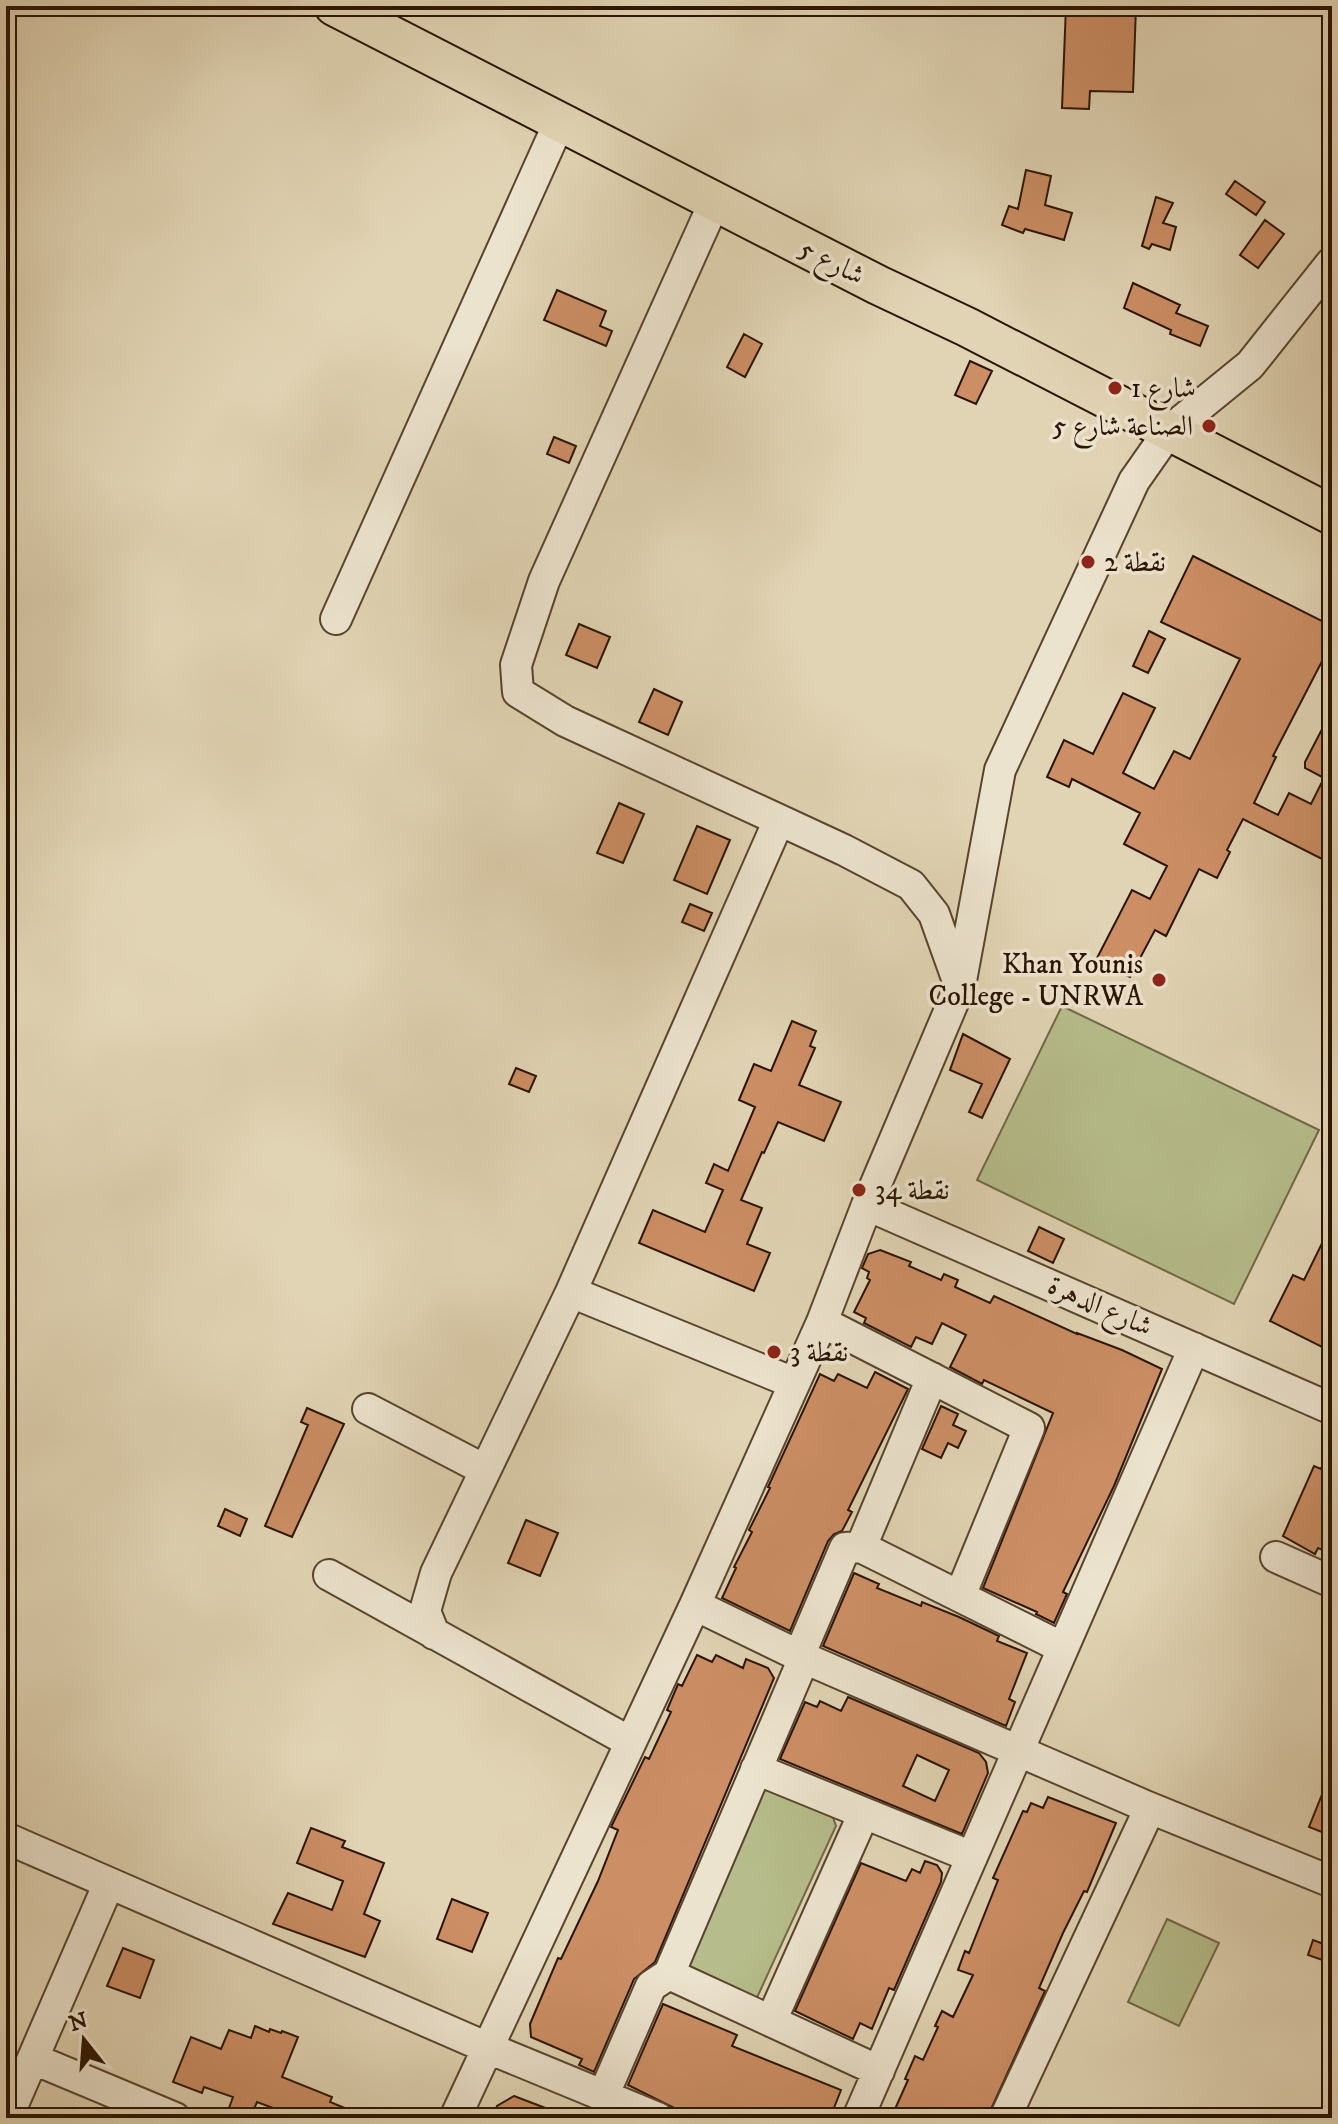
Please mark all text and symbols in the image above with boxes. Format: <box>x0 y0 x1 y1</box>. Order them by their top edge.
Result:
street label: شارع 5 <box>791 231 870 298</box>
place label: شارع 1 <box>1131 371 1196 411</box>
marker: شارع 1 <box>1106 379 1124 397</box>
place label: الصناعة شارع 5 <box>1052 409 1193 449</box>
marker: الصناعة شارع 5 <box>1200 417 1218 435</box>
place label: نقطة 2 <box>1104 545 1166 580</box>
marker: نقطة 2 <box>1079 553 1097 571</box>
place label: Khan Younis College - UNRWA <box>929 947 1144 1014</box>
marker: Khan Younis College - UNRWA <box>1150 971 1168 989</box>
place label: نقطة 34 <box>875 1173 950 1208</box>
marker: نقطة 34 <box>850 1181 868 1199</box>
street label: شارع الدهرة <box>1040 1267 1158 1349</box>
place label: نقطة 3 <box>790 1335 848 1370</box>
marker: نقطة 3 <box>765 1343 783 1361</box>
north arrow <box>44 2000 124 2080</box>
text: N <box>66 2007 91 2038</box>

